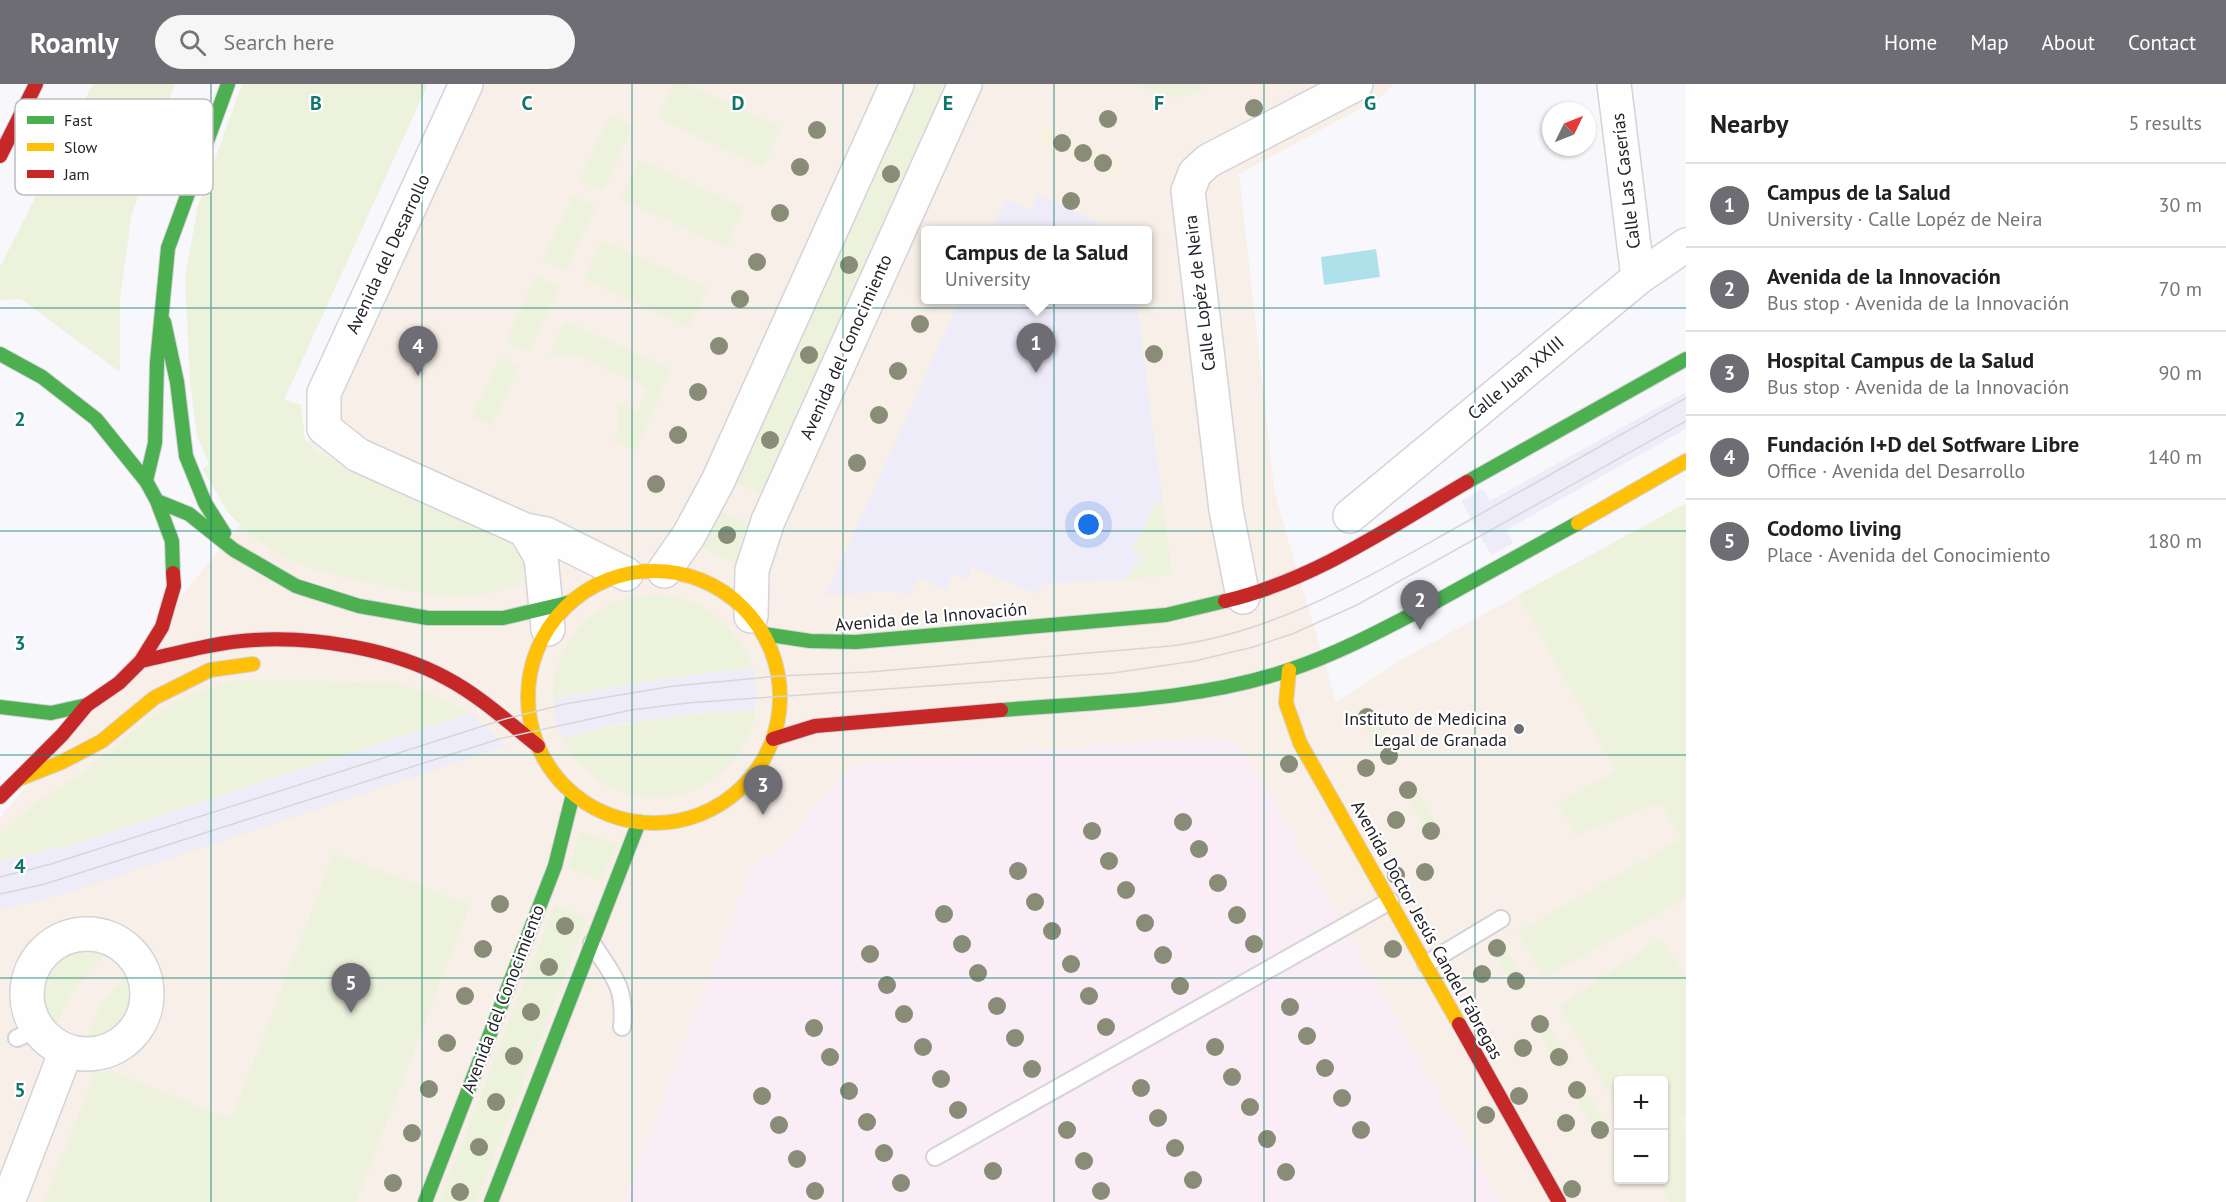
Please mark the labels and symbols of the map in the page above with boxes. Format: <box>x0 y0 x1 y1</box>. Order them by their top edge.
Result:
text: B <box>310 90 322 116</box>
text: C <box>521 90 533 116</box>
text: D <box>732 90 745 116</box>
text: E <box>943 90 953 116</box>
text: F <box>1154 90 1164 116</box>
text: G <box>1364 90 1376 116</box>
legend <box>15 99 213 195</box>
north arrow <box>1542 102 1596 156</box>
text: Fast <box>64 110 93 130</box>
street label: Calle Las Caserías <box>1606 112 1645 250</box>
text: Slow <box>64 137 98 157</box>
text: Jam <box>63 164 90 184</box>
street label: Avenida del Desarrollo <box>340 170 435 337</box>
street label: Calle Lopéz de Neira <box>1179 214 1220 372</box>
street label: Avenida del Conocimiento <box>794 251 897 443</box>
pin: 1 <box>1016 324 1056 373</box>
pin: 4 <box>398 326 438 376</box>
street label: Calle Juan XXIII <box>1463 331 1569 425</box>
text: 2 <box>14 406 26 432</box>
your location <box>1074 510 1103 539</box>
pin: 2 <box>1400 580 1440 630</box>
street label: Avenida de la Innovación <box>834 597 1028 636</box>
text: 3 <box>14 630 26 656</box>
place label: Instituto de Medicina Legal de Granada <box>1344 707 1507 751</box>
marker: Instituto de Medicina Legal de Granada <box>1512 722 1526 736</box>
pin: 3 <box>744 766 783 815</box>
street label: Avenida Doctor Jesús Candel Fábregas <box>1346 796 1508 1063</box>
text: 4 <box>14 853 26 879</box>
street label: Avenida del Conocimiento <box>456 901 549 1096</box>
pin: 5 <box>332 964 370 1013</box>
text: 5 <box>14 1077 26 1103</box>

